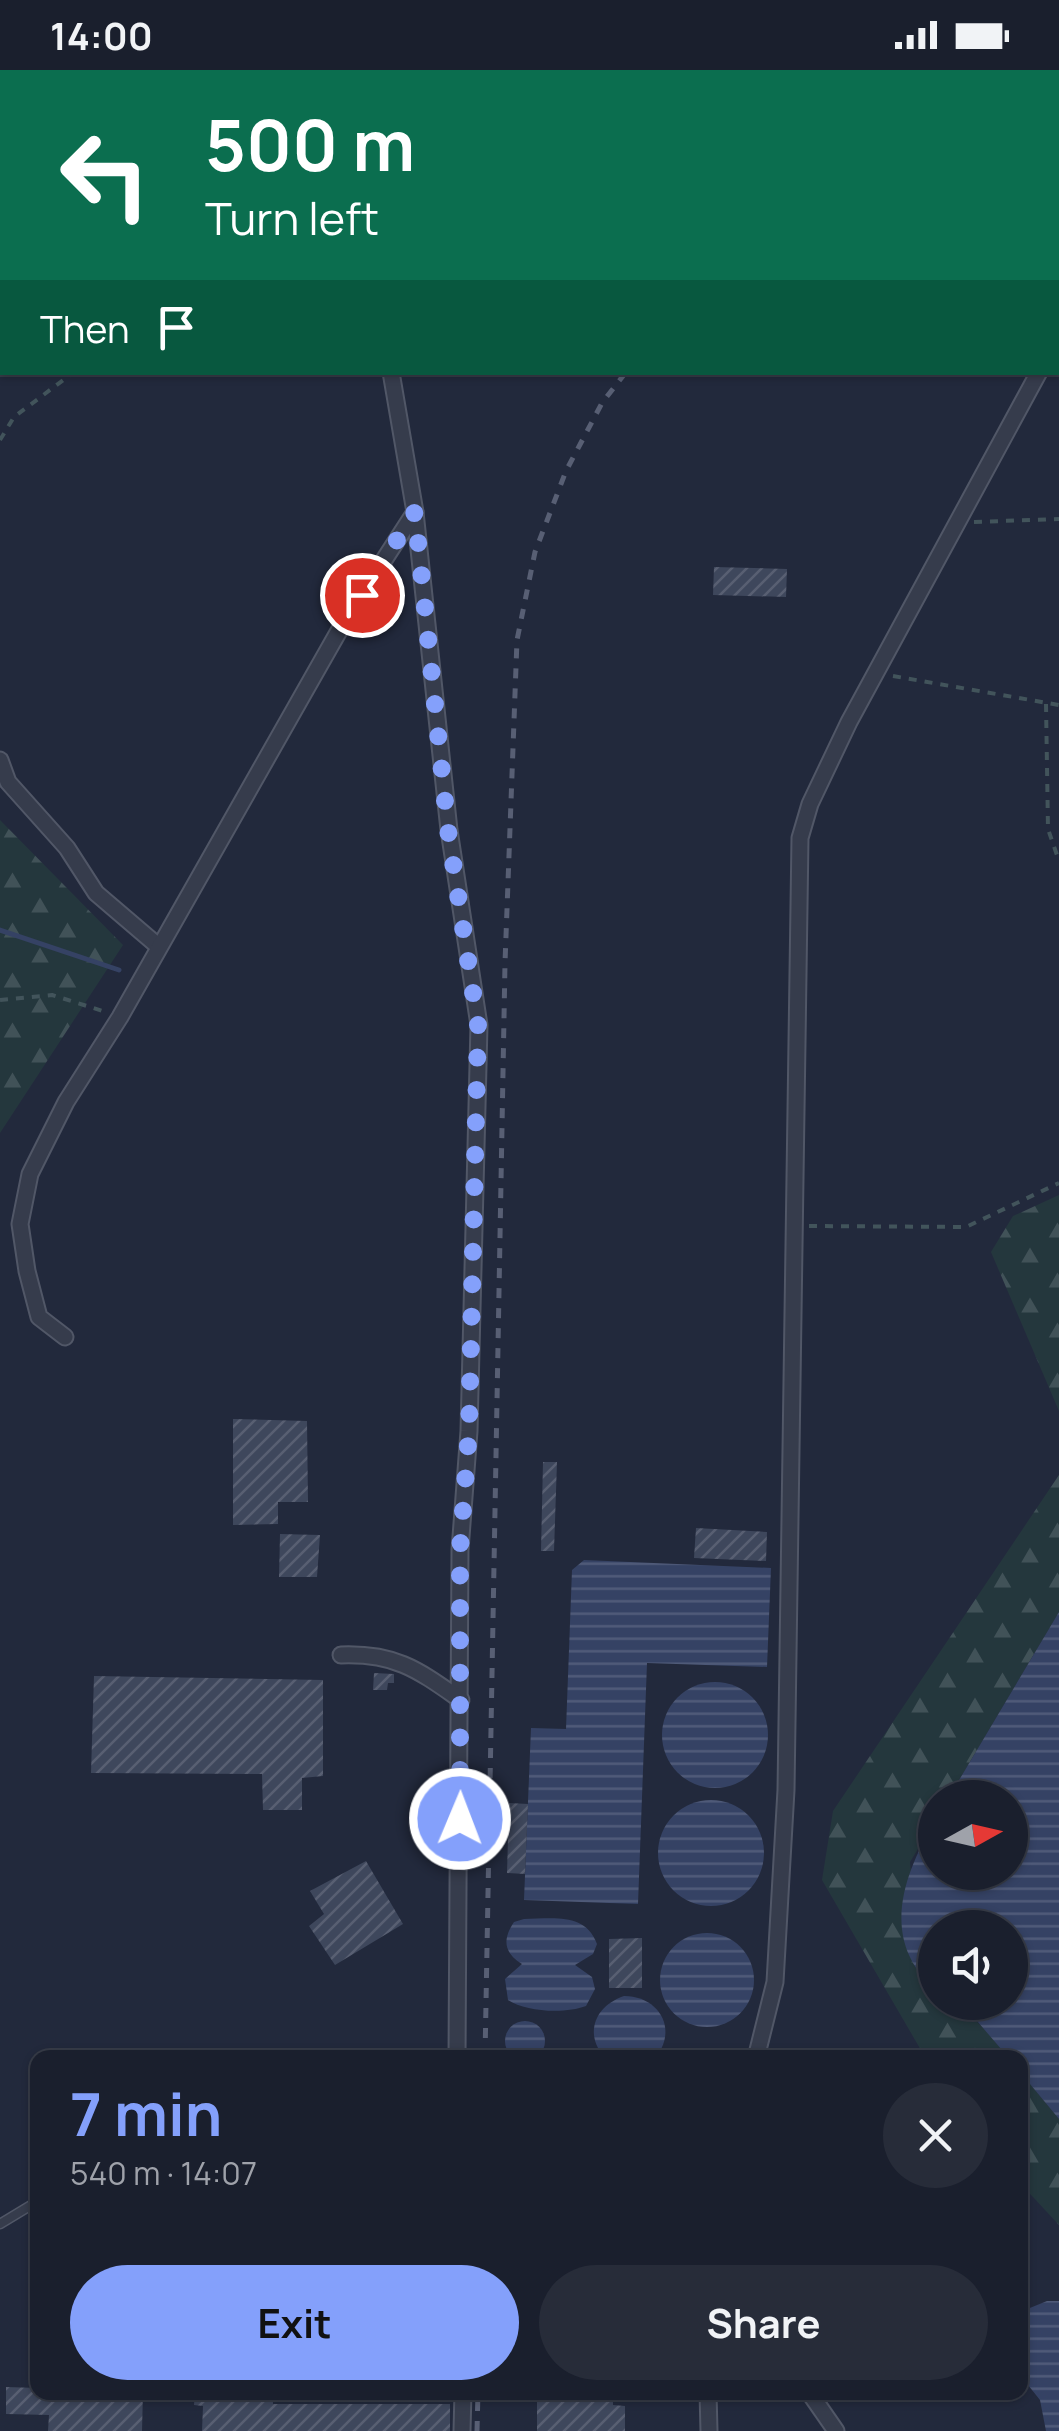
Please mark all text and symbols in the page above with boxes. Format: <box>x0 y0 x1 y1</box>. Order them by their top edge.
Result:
text: 14:00 <box>50 9 153 61</box>
text: 500 m <box>205 96 415 192</box>
icon: left <box>40 110 170 240</box>
text: Turn left <box>205 187 379 249</box>
icon: arrive <box>149 300 204 355</box>
text: Then <box>40 302 129 354</box>
pin <box>320 553 405 638</box>
icon: arrive <box>335 568 390 623</box>
position arrow <box>408 1767 512 1871</box>
north arrow <box>918 1780 1028 1890</box>
map controls <box>918 1780 1028 2020</box>
button: sound <box>918 1910 1028 2020</box>
text: 7 min <box>70 2072 222 2154</box>
button: close <box>883 2083 988 2188</box>
text: 540 m · 14:07 <box>70 2151 257 2195</box>
button: Exit <box>70 2265 519 2380</box>
button: Share <box>539 2265 988 2380</box>

